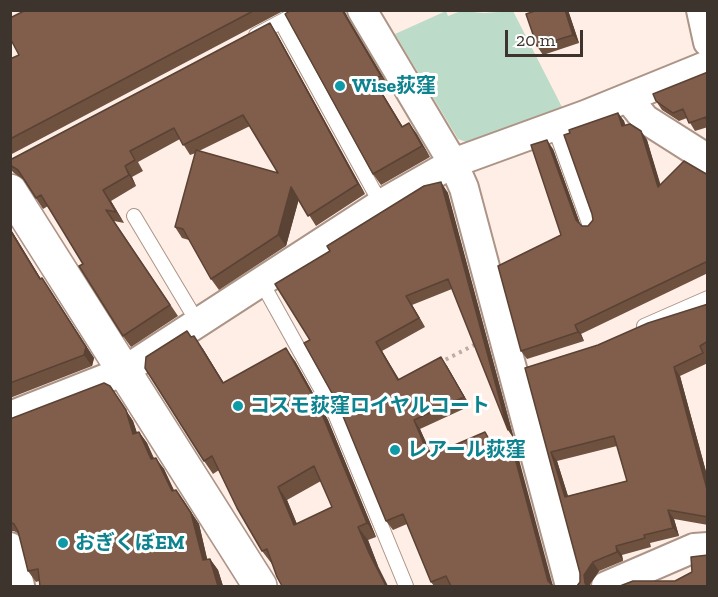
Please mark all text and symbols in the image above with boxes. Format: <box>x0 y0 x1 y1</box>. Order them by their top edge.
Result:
scale bar <box>508 18 586 56</box>
text: 20 m <box>516 29 555 51</box>
place label: Wise荻窪 <box>352 74 436 98</box>
marker: Wise荻窪 <box>333 79 347 93</box>
place label: コスモ荻窪ロイヤルコート <box>250 394 490 418</box>
marker: コスモ荻窪ロイヤルコート <box>231 399 245 413</box>
place label: レアール荻窪 <box>407 438 526 462</box>
marker: レアール荻窪 <box>388 443 402 457</box>
place label: おぎくぼEM <box>75 531 185 555</box>
marker: おぎくぼEM <box>56 536 70 550</box>

